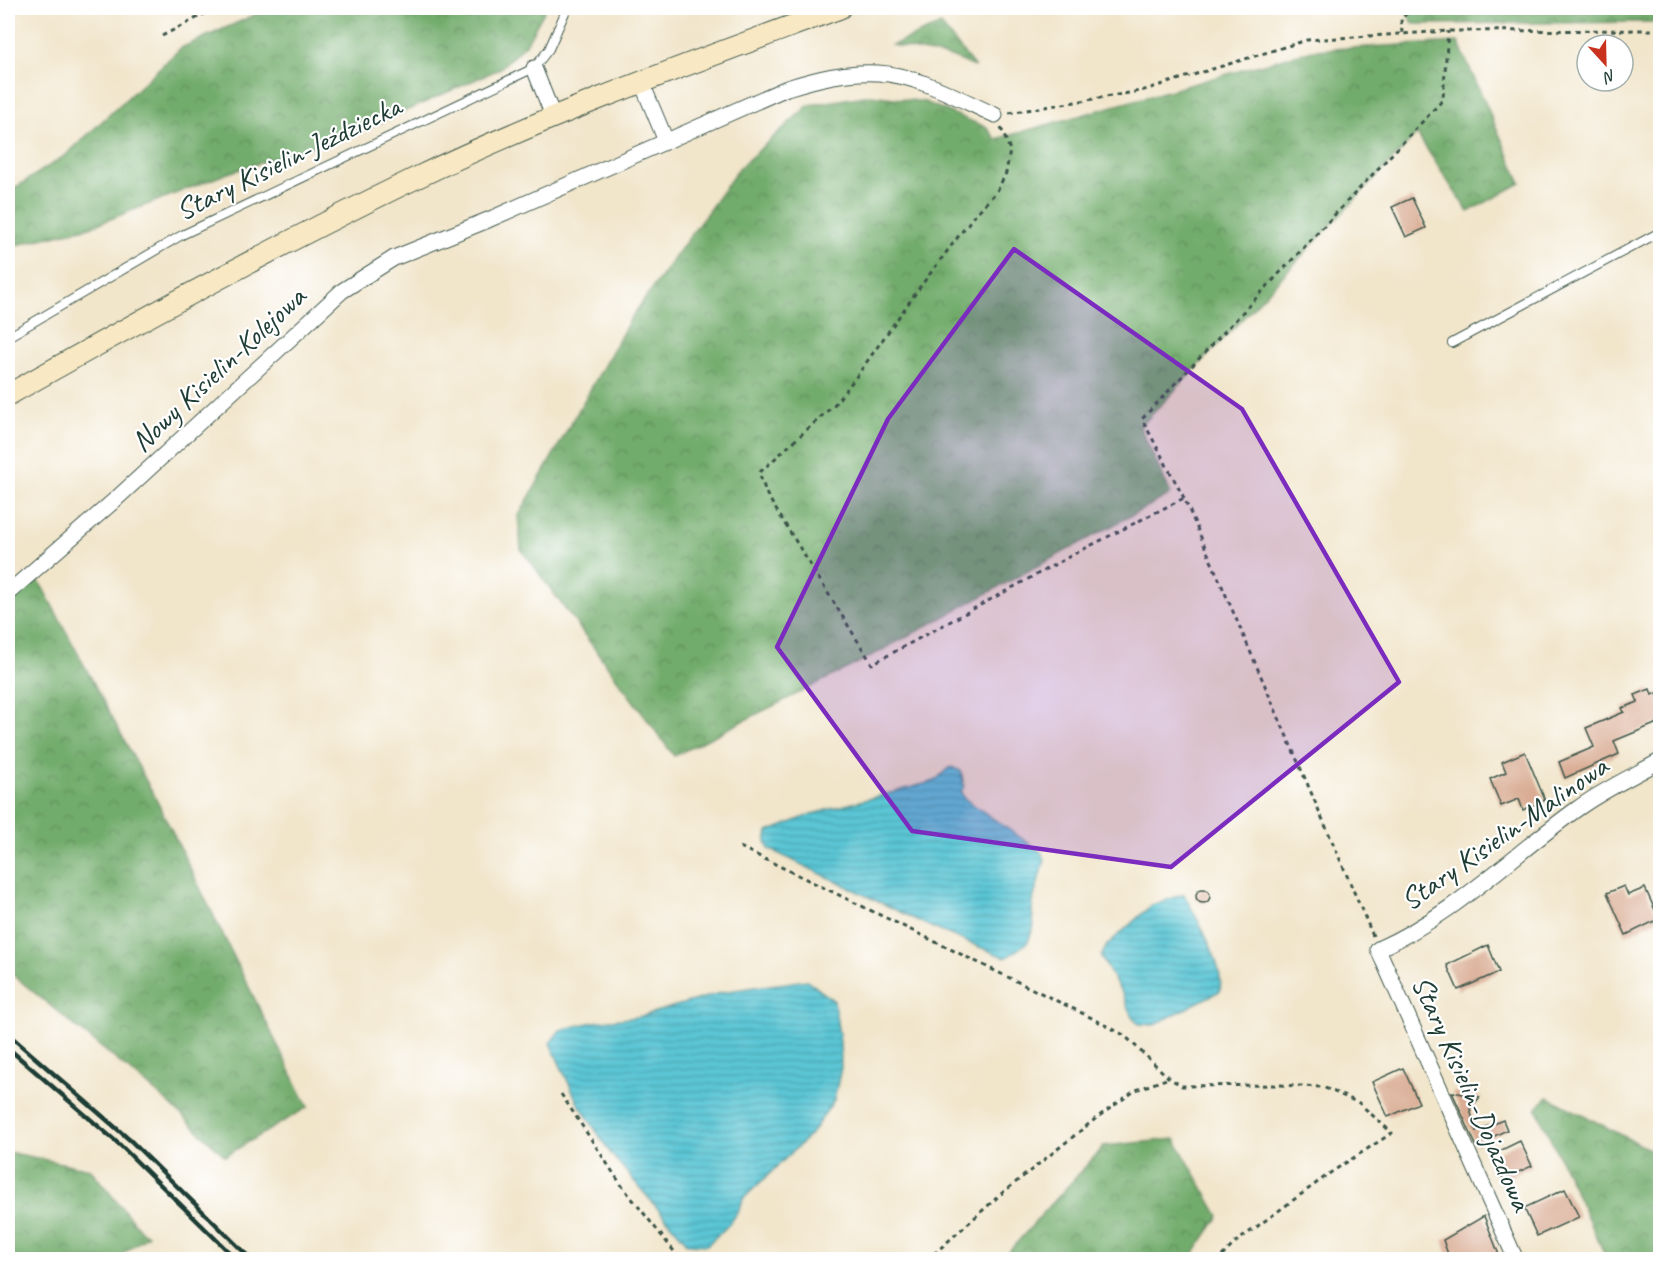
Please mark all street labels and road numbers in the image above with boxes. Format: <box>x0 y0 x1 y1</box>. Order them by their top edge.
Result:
street label: Stary Kisielin-Jeździecka <box>169 86 409 229</box>
street label: Nowy Kisielin-Kolejowa <box>122 277 315 460</box>
street label: Stary Kisielin-Malinowa <box>1393 746 1617 919</box>
street label: Stary Kisielin-Dojazdowa <box>1403 970 1542 1218</box>

